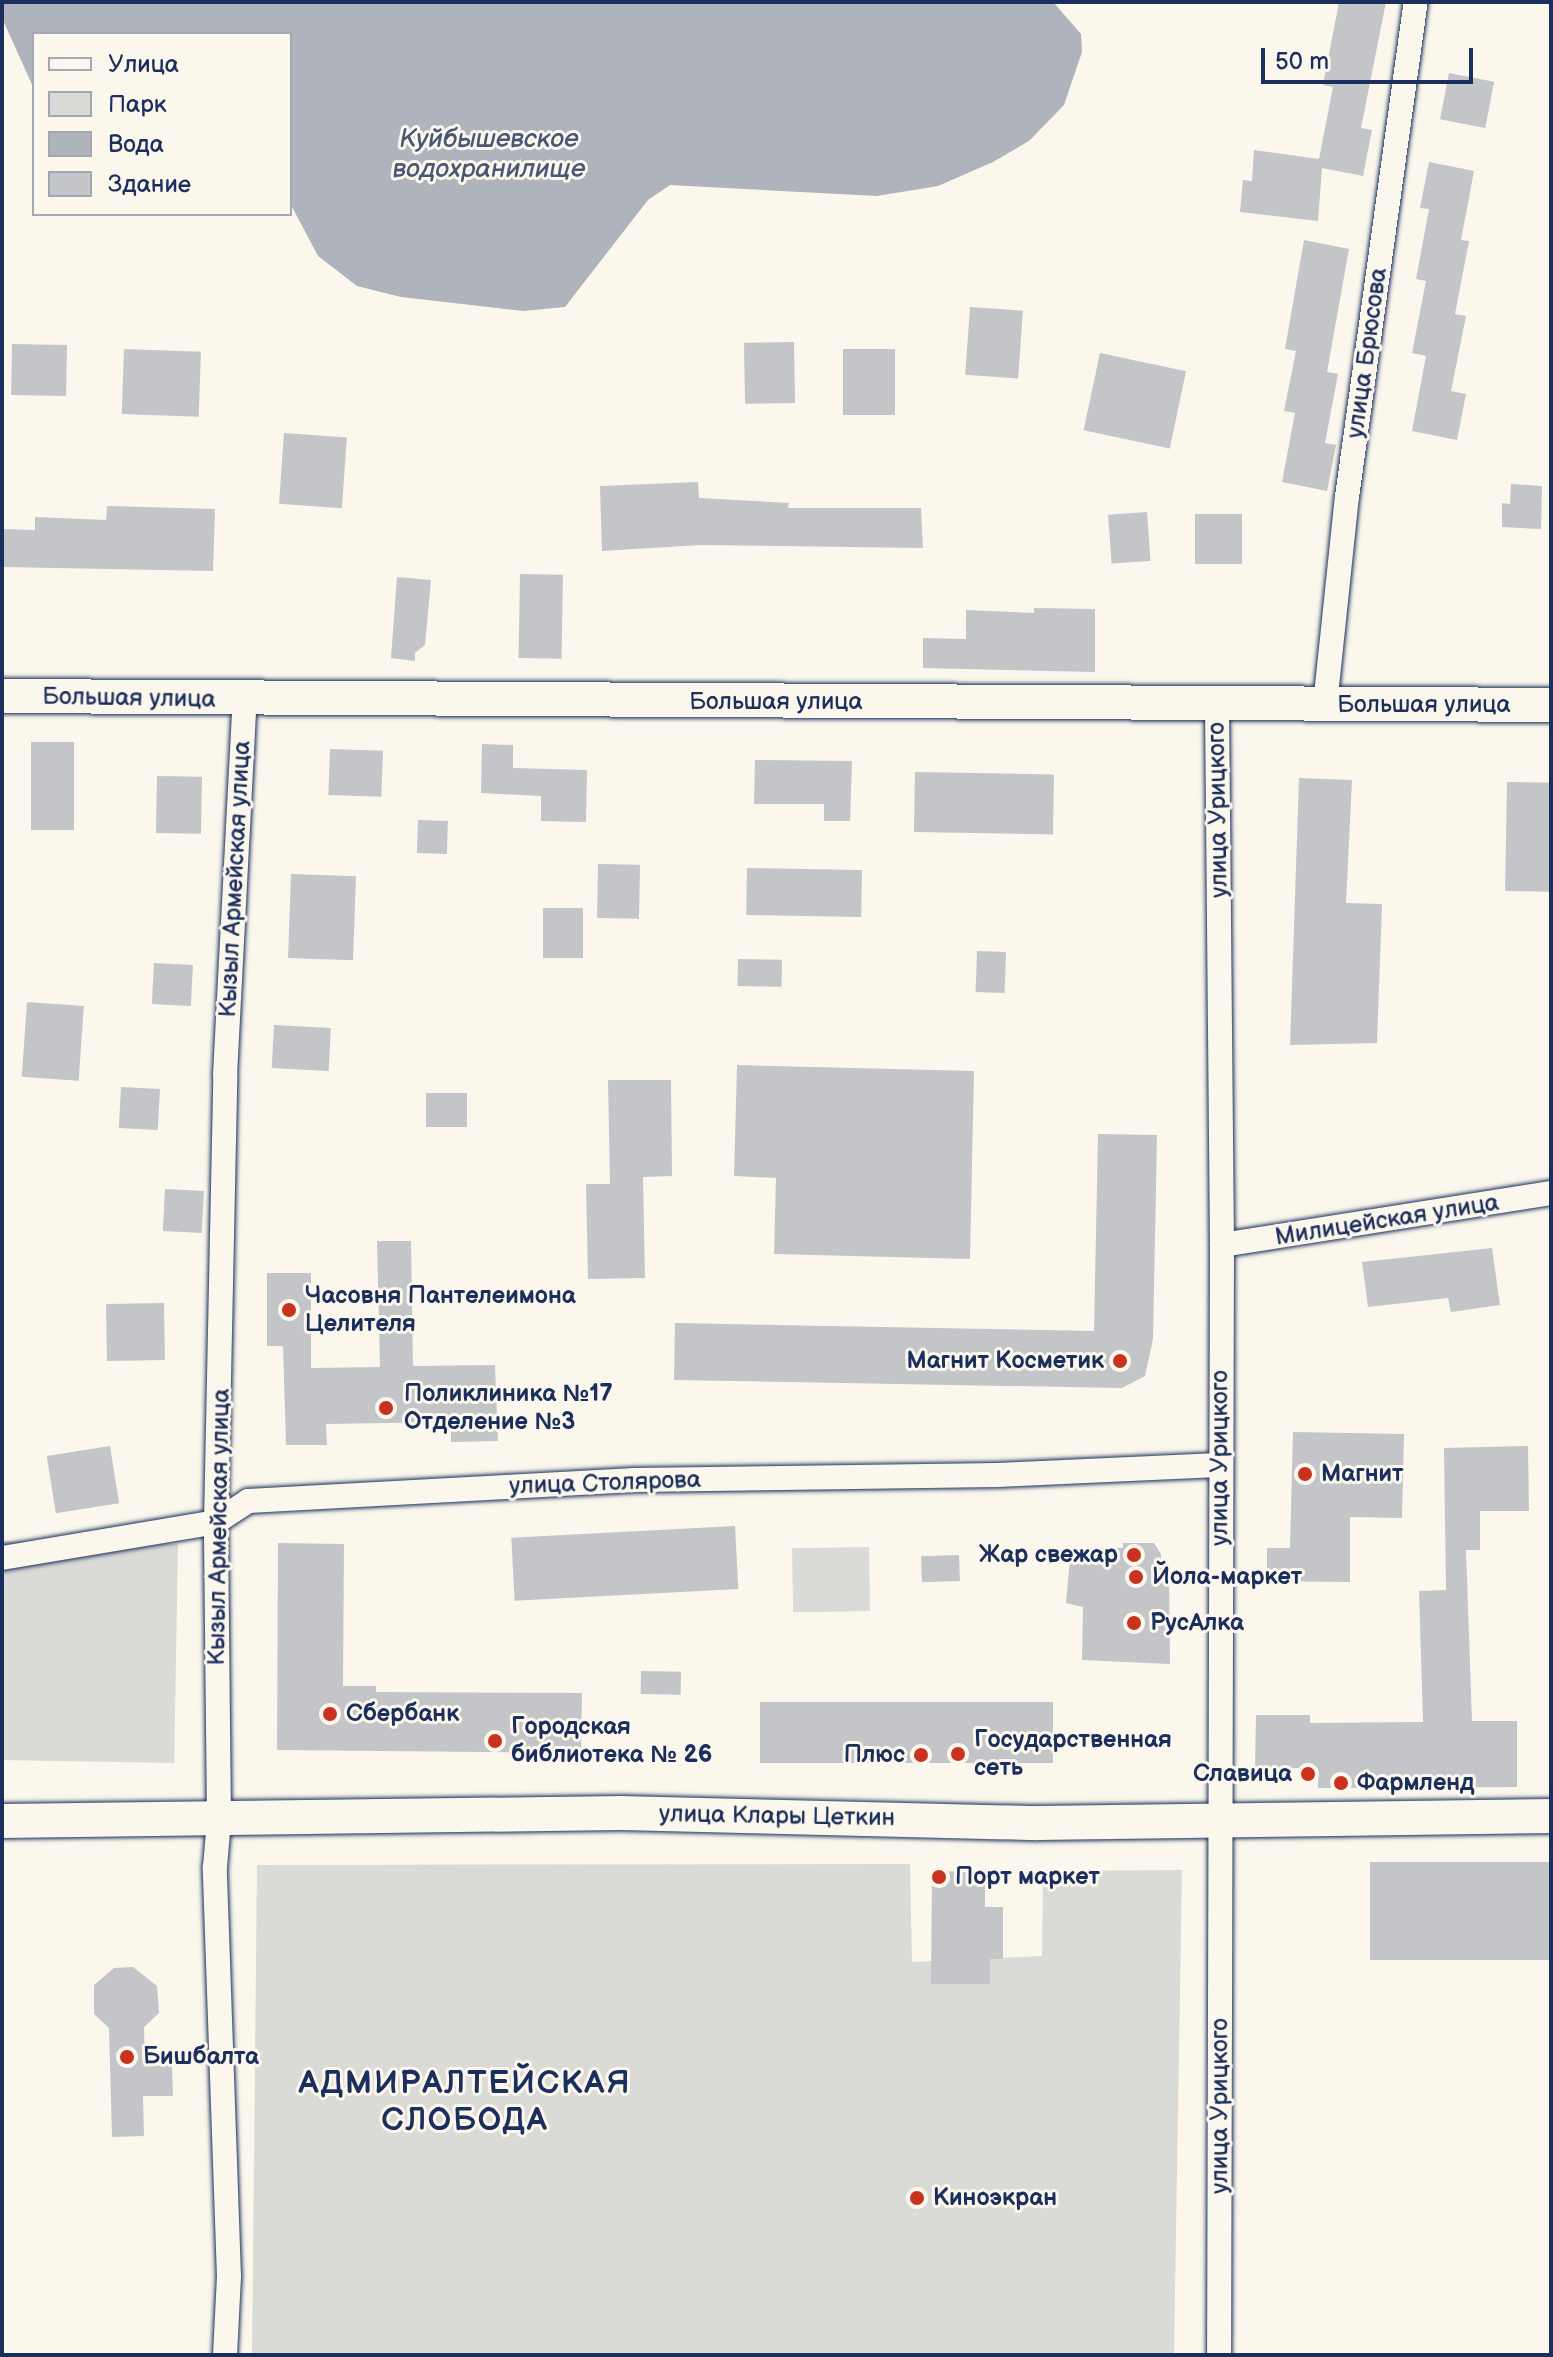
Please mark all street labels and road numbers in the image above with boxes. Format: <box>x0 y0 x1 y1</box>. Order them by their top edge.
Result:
street label: улица Брюсова <box>1341 266 1393 440</box>
street label: Большая улица <box>42 682 216 714</box>
street label: Большая улица <box>689 688 863 716</box>
street label: Большая улица <box>1337 691 1511 719</box>
street label: улица Урицкого <box>1202 722 1234 898</box>
street label: Кызыл Армейская улица <box>213 740 257 1018</box>
street label: Милицейская улица <box>1273 1188 1501 1252</box>
street label: улица Урицкого <box>1206 1370 1234 1546</box>
street label: Кызыл Армейская улица <box>202 1388 236 1666</box>
street label: улица Столярова <box>509 1465 701 1501</box>
street label: улица Клары Цеткин <box>659 1800 895 1832</box>
street label: улица Урицкого <box>1206 2018 1234 2194</box>

